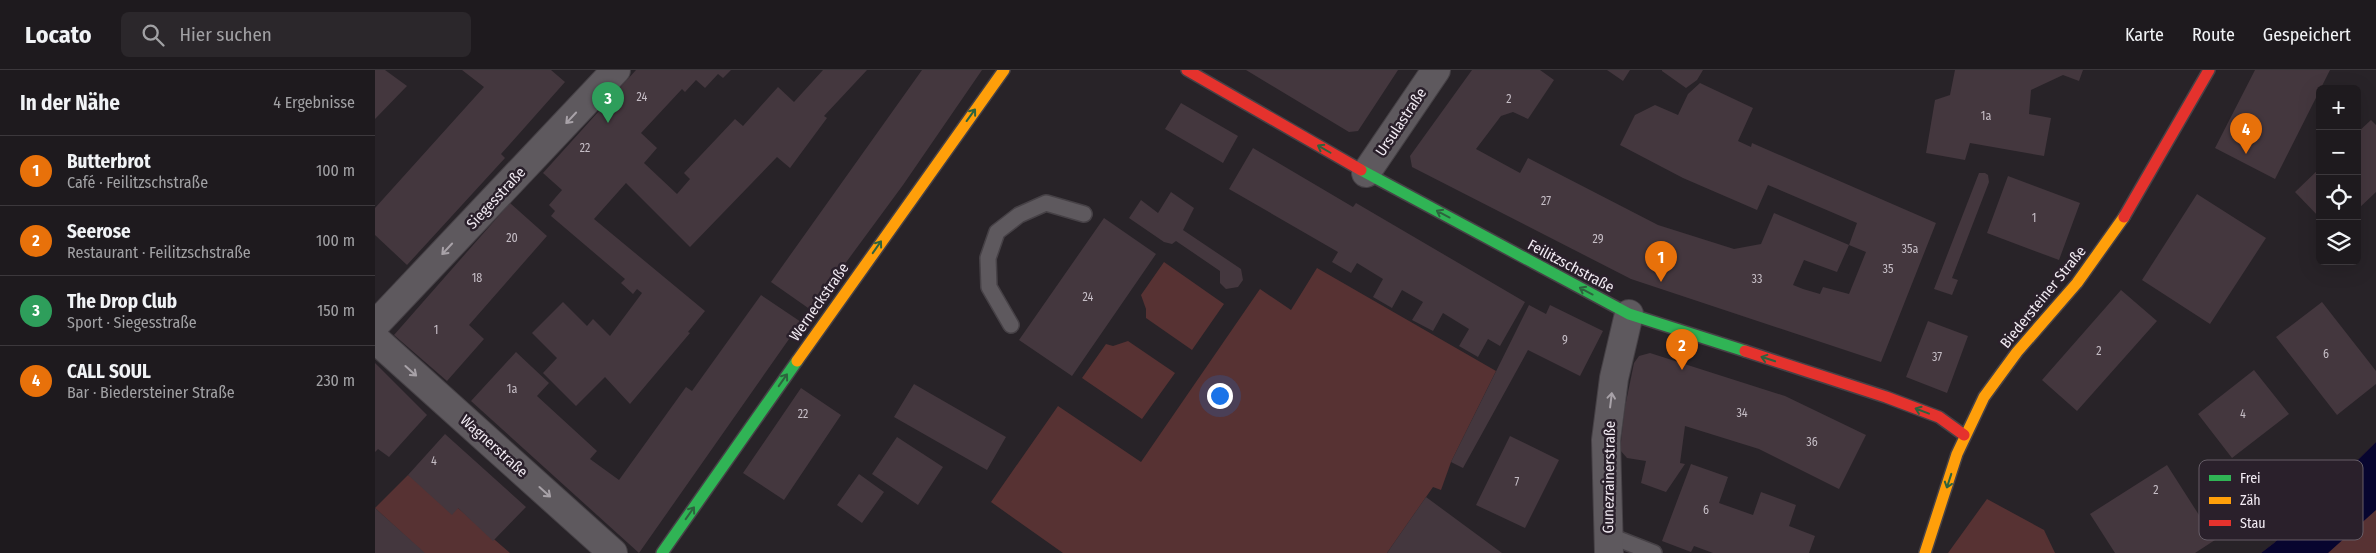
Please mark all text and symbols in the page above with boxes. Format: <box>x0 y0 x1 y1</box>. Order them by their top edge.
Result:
search box <box>121 12 471 57</box>
text: Locato <box>25 21 91 49</box>
icon: search <box>139 21 167 49</box>
text: Hier suchen <box>179 23 272 46</box>
text: Karte <box>2125 24 2164 46</box>
text: Route <box>2192 24 2235 46</box>
text: Gespeichert <box>2263 24 2351 46</box>
pin: 3 <box>592 82 624 123</box>
street label: Ursulastraße <box>1372 85 1430 159</box>
map controls <box>2316 85 2361 265</box>
button: + <box>2316 85 2361 130</box>
text: In der Nähe <box>20 90 120 116</box>
house number: 24 <box>637 90 648 104</box>
house number: 2 <box>1506 92 1512 106</box>
text: 4 Ergebnisse <box>273 93 355 112</box>
one-way arrow <box>966 109 977 122</box>
house number: 1a <box>1981 109 1991 123</box>
one-way arrow <box>565 112 577 125</box>
pin: 4 <box>2230 113 2262 154</box>
button: − <box>2316 130 2361 175</box>
house number: 22 <box>580 141 590 155</box>
one-way arrow <box>1317 144 1332 154</box>
text: Butterbrot <box>67 150 151 173</box>
text: 1 <box>33 161 39 180</box>
text: 100 m <box>316 161 355 180</box>
street label: Siegesstraße <box>463 163 529 233</box>
text: Café · Feilitzschstraße <box>67 173 208 192</box>
button: locate <box>2316 175 2361 220</box>
house number: 27 <box>1541 194 1551 208</box>
one-way arrow <box>1436 209 1451 218</box>
house number: 1 <box>2032 211 2036 225</box>
text: Seerose <box>67 220 131 243</box>
button: layers <box>2316 220 2361 265</box>
text: 2 <box>32 231 40 250</box>
text: 100 m <box>316 231 355 250</box>
house number: 20 <box>506 231 518 245</box>
house number: 29 <box>1592 232 1604 246</box>
street label: Feilitzschstraße <box>1525 236 1617 296</box>
one-way arrow <box>872 240 882 254</box>
pin: 1 <box>1645 241 1677 282</box>
house number: 35a <box>1902 242 1919 256</box>
street label: Biedersteiner Straße <box>1996 242 2090 352</box>
text: Restaurant · Feilitzschstraße <box>67 243 251 262</box>
one-way arrow <box>441 243 453 256</box>
street label: Werneckstraße <box>785 259 853 345</box>
house number: 35 <box>1883 262 1894 276</box>
house number: 18 <box>472 271 482 285</box>
house number: 33 <box>1752 272 1762 286</box>
one-way arrow <box>1579 286 1594 296</box>
text: The Drop Club <box>67 290 177 313</box>
house number: 24 <box>1083 290 1094 304</box>
text: 3 <box>32 301 40 320</box>
text: 150 m <box>317 301 355 320</box>
text: Sport · Siegesstraße <box>67 313 197 332</box>
house number: 1 <box>434 323 438 337</box>
pin: 2 <box>1666 329 1698 370</box>
house number: 9 <box>1562 333 1568 347</box>
house number: 2 <box>2096 344 2102 358</box>
house number: 6 <box>2323 347 2329 361</box>
house number: 37 <box>1932 350 1942 364</box>
one-way arrow <box>1761 354 1776 363</box>
text: CALL SOUL <box>67 360 151 383</box>
one-way arrow <box>405 365 418 377</box>
text: 4 <box>32 371 40 390</box>
text: 230 m <box>316 371 355 390</box>
one-way arrow <box>778 373 788 387</box>
house number: 1a <box>507 382 517 396</box>
text: Bar · Biedersteiner Straße <box>67 383 235 402</box>
your location <box>1207 383 1233 409</box>
one-way arrow <box>1606 392 1616 408</box>
house number: 34 <box>1736 406 1748 420</box>
one-way arrow <box>1915 406 1930 415</box>
house number: 22 <box>798 407 808 421</box>
house number: 4 <box>2240 407 2246 421</box>
street label: Wagnerstraße <box>457 411 531 481</box>
street label: Gunezrainerstraße <box>1599 421 1619 533</box>
house number: 36 <box>1806 435 1818 449</box>
house number: 4 <box>431 454 437 468</box>
legend <box>2199 460 2363 540</box>
text: Frei <box>2240 470 2261 487</box>
one-way arrow <box>1944 473 1953 489</box>
house number: 7 <box>1515 475 1520 489</box>
house number: 2 <box>2153 483 2159 497</box>
one-way arrow <box>538 486 551 498</box>
text: Zäh <box>2240 492 2261 509</box>
house number: 6 <box>1703 503 1709 517</box>
one-way arrow <box>685 506 695 520</box>
text: Stau <box>2240 515 2266 532</box>

